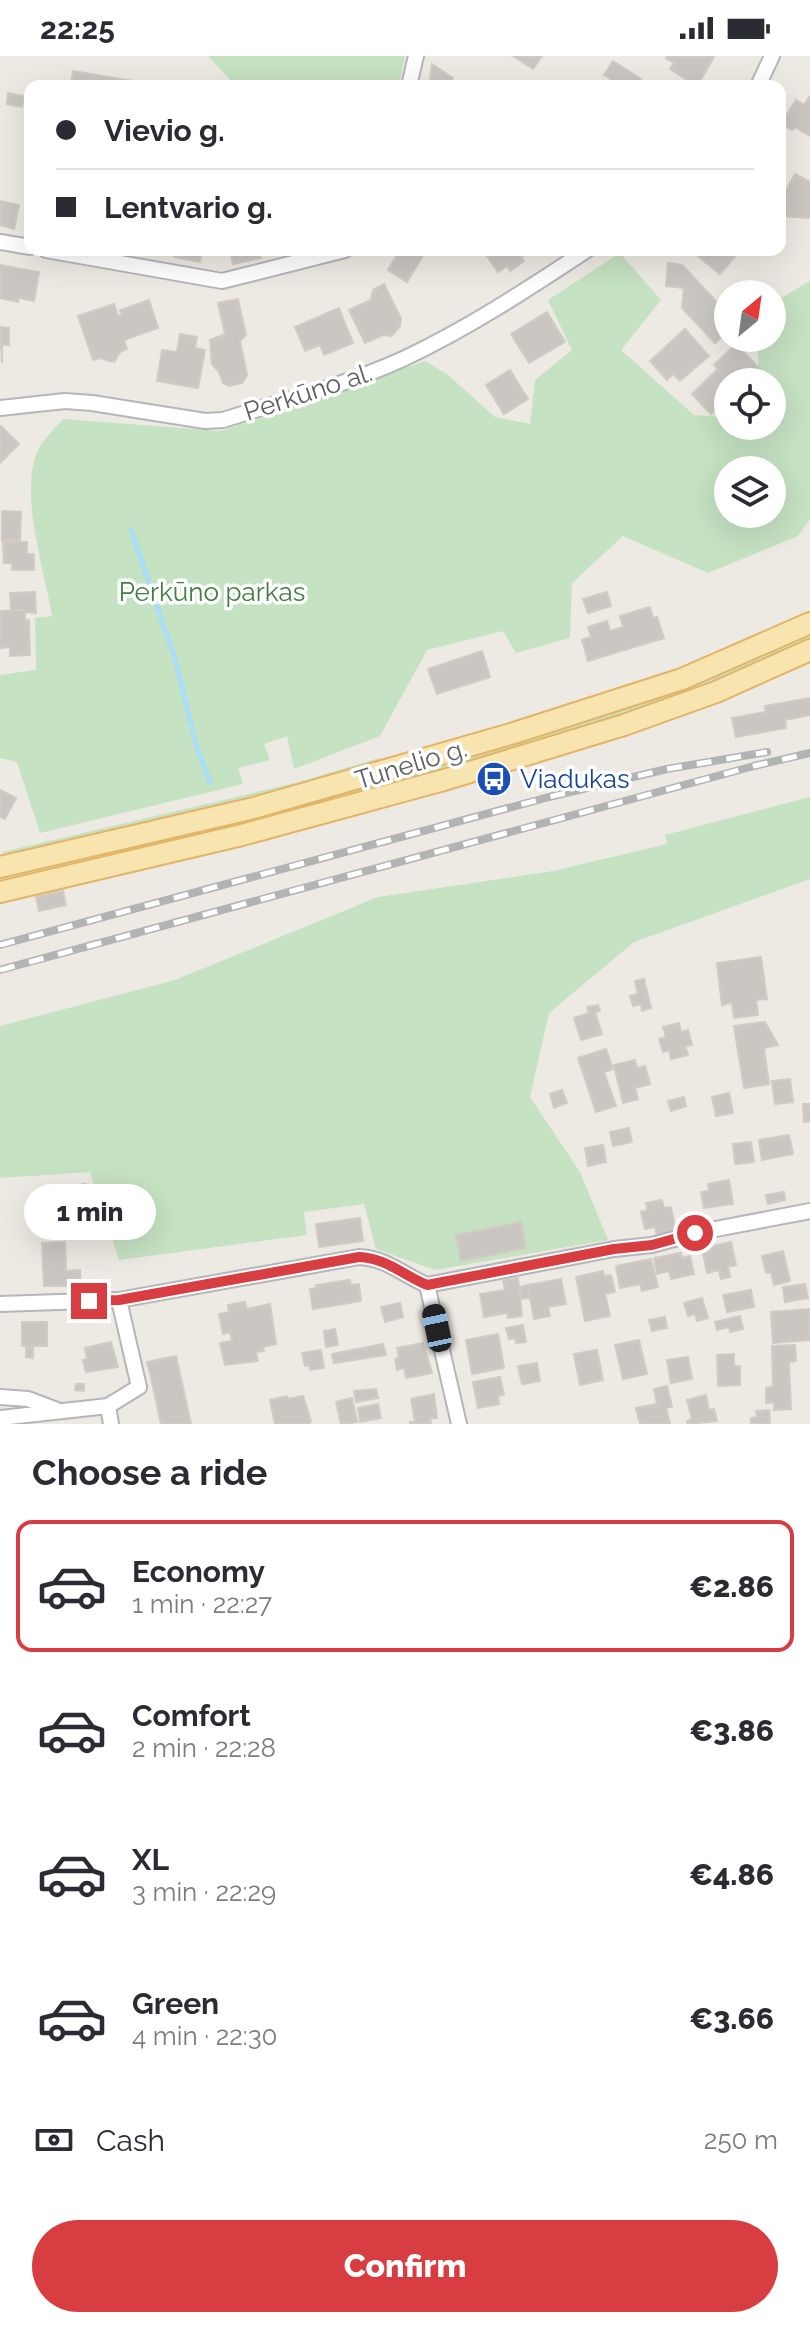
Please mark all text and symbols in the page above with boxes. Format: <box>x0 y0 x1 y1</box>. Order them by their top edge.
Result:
text: 22:25 <box>40 11 115 46</box>
text: Vievio g. <box>104 113 225 148</box>
text: Lentvario g. <box>104 190 273 225</box>
north arrow <box>714 280 786 352</box>
map controls <box>714 280 786 528</box>
street label: Perkūno al. <box>240 357 376 427</box>
button: locate <box>714 368 786 440</box>
button: layers <box>714 456 786 528</box>
park label: Perkūno parkas <box>119 577 305 607</box>
street label: Tunelio g. <box>351 733 471 795</box>
bus stop icon: Viadukas <box>475 760 513 798</box>
place label: Viadukas <box>520 764 630 794</box>
callout: 1 min <box>23 1185 155 1241</box>
text: 1 min <box>57 1197 123 1227</box>
route start <box>677 1215 713 1251</box>
route end <box>71 1283 107 1319</box>
car <box>420 1302 454 1354</box>
text: Choose a ride <box>32 1451 267 1493</box>
icon: car <box>36 1550 108 1622</box>
text: Economy <box>132 1554 265 1589</box>
text: €2.86 <box>689 1569 774 1604</box>
text: 1 min · 22:27 <box>132 1589 272 1619</box>
icon: car <box>36 1694 108 1766</box>
text: Comfort <box>132 1698 251 1733</box>
text: €3.86 <box>689 1713 774 1748</box>
text: 2 min · 22:28 <box>132 1733 276 1763</box>
icon: car <box>36 1838 108 1910</box>
text: XL <box>132 1842 169 1877</box>
text: €4.86 <box>689 1857 774 1892</box>
text: 3 min · 22:29 <box>132 1877 276 1907</box>
icon: car <box>36 1982 108 2054</box>
text: Green <box>132 1986 219 2021</box>
text: €3.66 <box>689 2001 774 2036</box>
text: 4 min · 22:30 <box>132 2021 278 2051</box>
icon: cash <box>32 2118 76 2162</box>
text: Cash <box>96 2123 165 2158</box>
text: 250 m <box>704 2125 778 2155</box>
button: Confirm <box>32 2220 778 2312</box>

